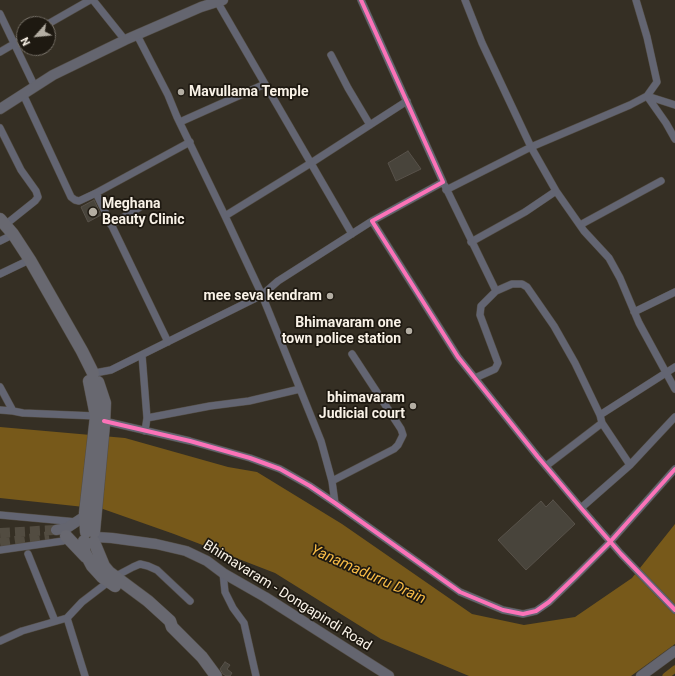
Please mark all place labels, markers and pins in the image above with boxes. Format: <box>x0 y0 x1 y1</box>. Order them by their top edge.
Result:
place label: Mavullama Temple <box>189 84 308 100</box>
marker: Mavullama Temple <box>176 87 186 97</box>
place label: Meghana Beauty Clinic <box>102 196 185 228</box>
marker: Meghana Beauty Clinic <box>87 206 99 218</box>
place label: mee seva kendram <box>204 288 322 304</box>
marker: mee seva kendram <box>325 291 335 301</box>
place label: Bhimavaram one town police station <box>282 315 401 348</box>
marker: Bhimavaram one town police station <box>404 326 414 336</box>
place label: bhimavaram Judicial court <box>319 390 405 422</box>
marker: bhimavaram Judicial court <box>408 401 418 411</box>

